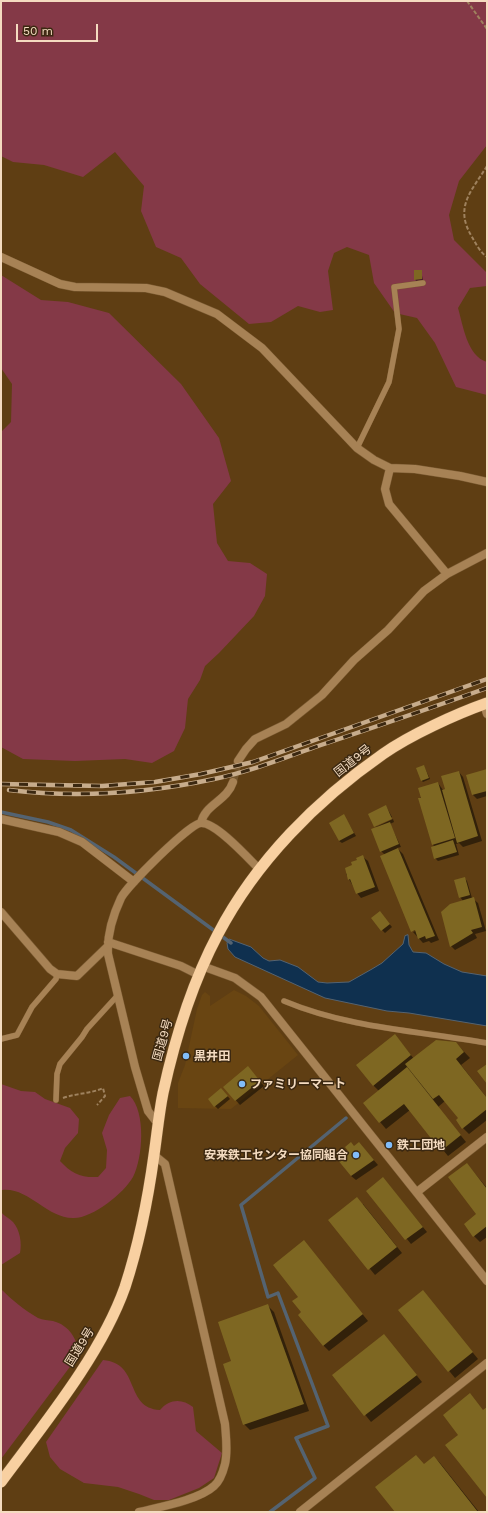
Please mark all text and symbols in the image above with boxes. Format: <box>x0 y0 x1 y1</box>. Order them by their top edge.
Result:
scale bar <box>18 16 100 42</box>
text: 50 m <box>23 24 53 38</box>
street label: 国道9号 <box>331 742 375 780</box>
street label: 国道9号 <box>150 1017 176 1063</box>
place label: 黒井田 <box>194 1049 230 1063</box>
marker: 黒井田 <box>181 1051 191 1061</box>
place label: ファミリーマート <box>250 1077 346 1091</box>
marker: ファミリーマート <box>237 1079 247 1089</box>
place label: 鉄工団地 <box>397 1138 445 1152</box>
marker: 鉄工団地 <box>384 1140 394 1150</box>
place label: 安来鉄工センター協同組合 <box>204 1148 348 1162</box>
marker: 安来鉄工センター協同組合 <box>351 1150 361 1160</box>
street label: 国道9号 <box>62 1325 98 1369</box>

